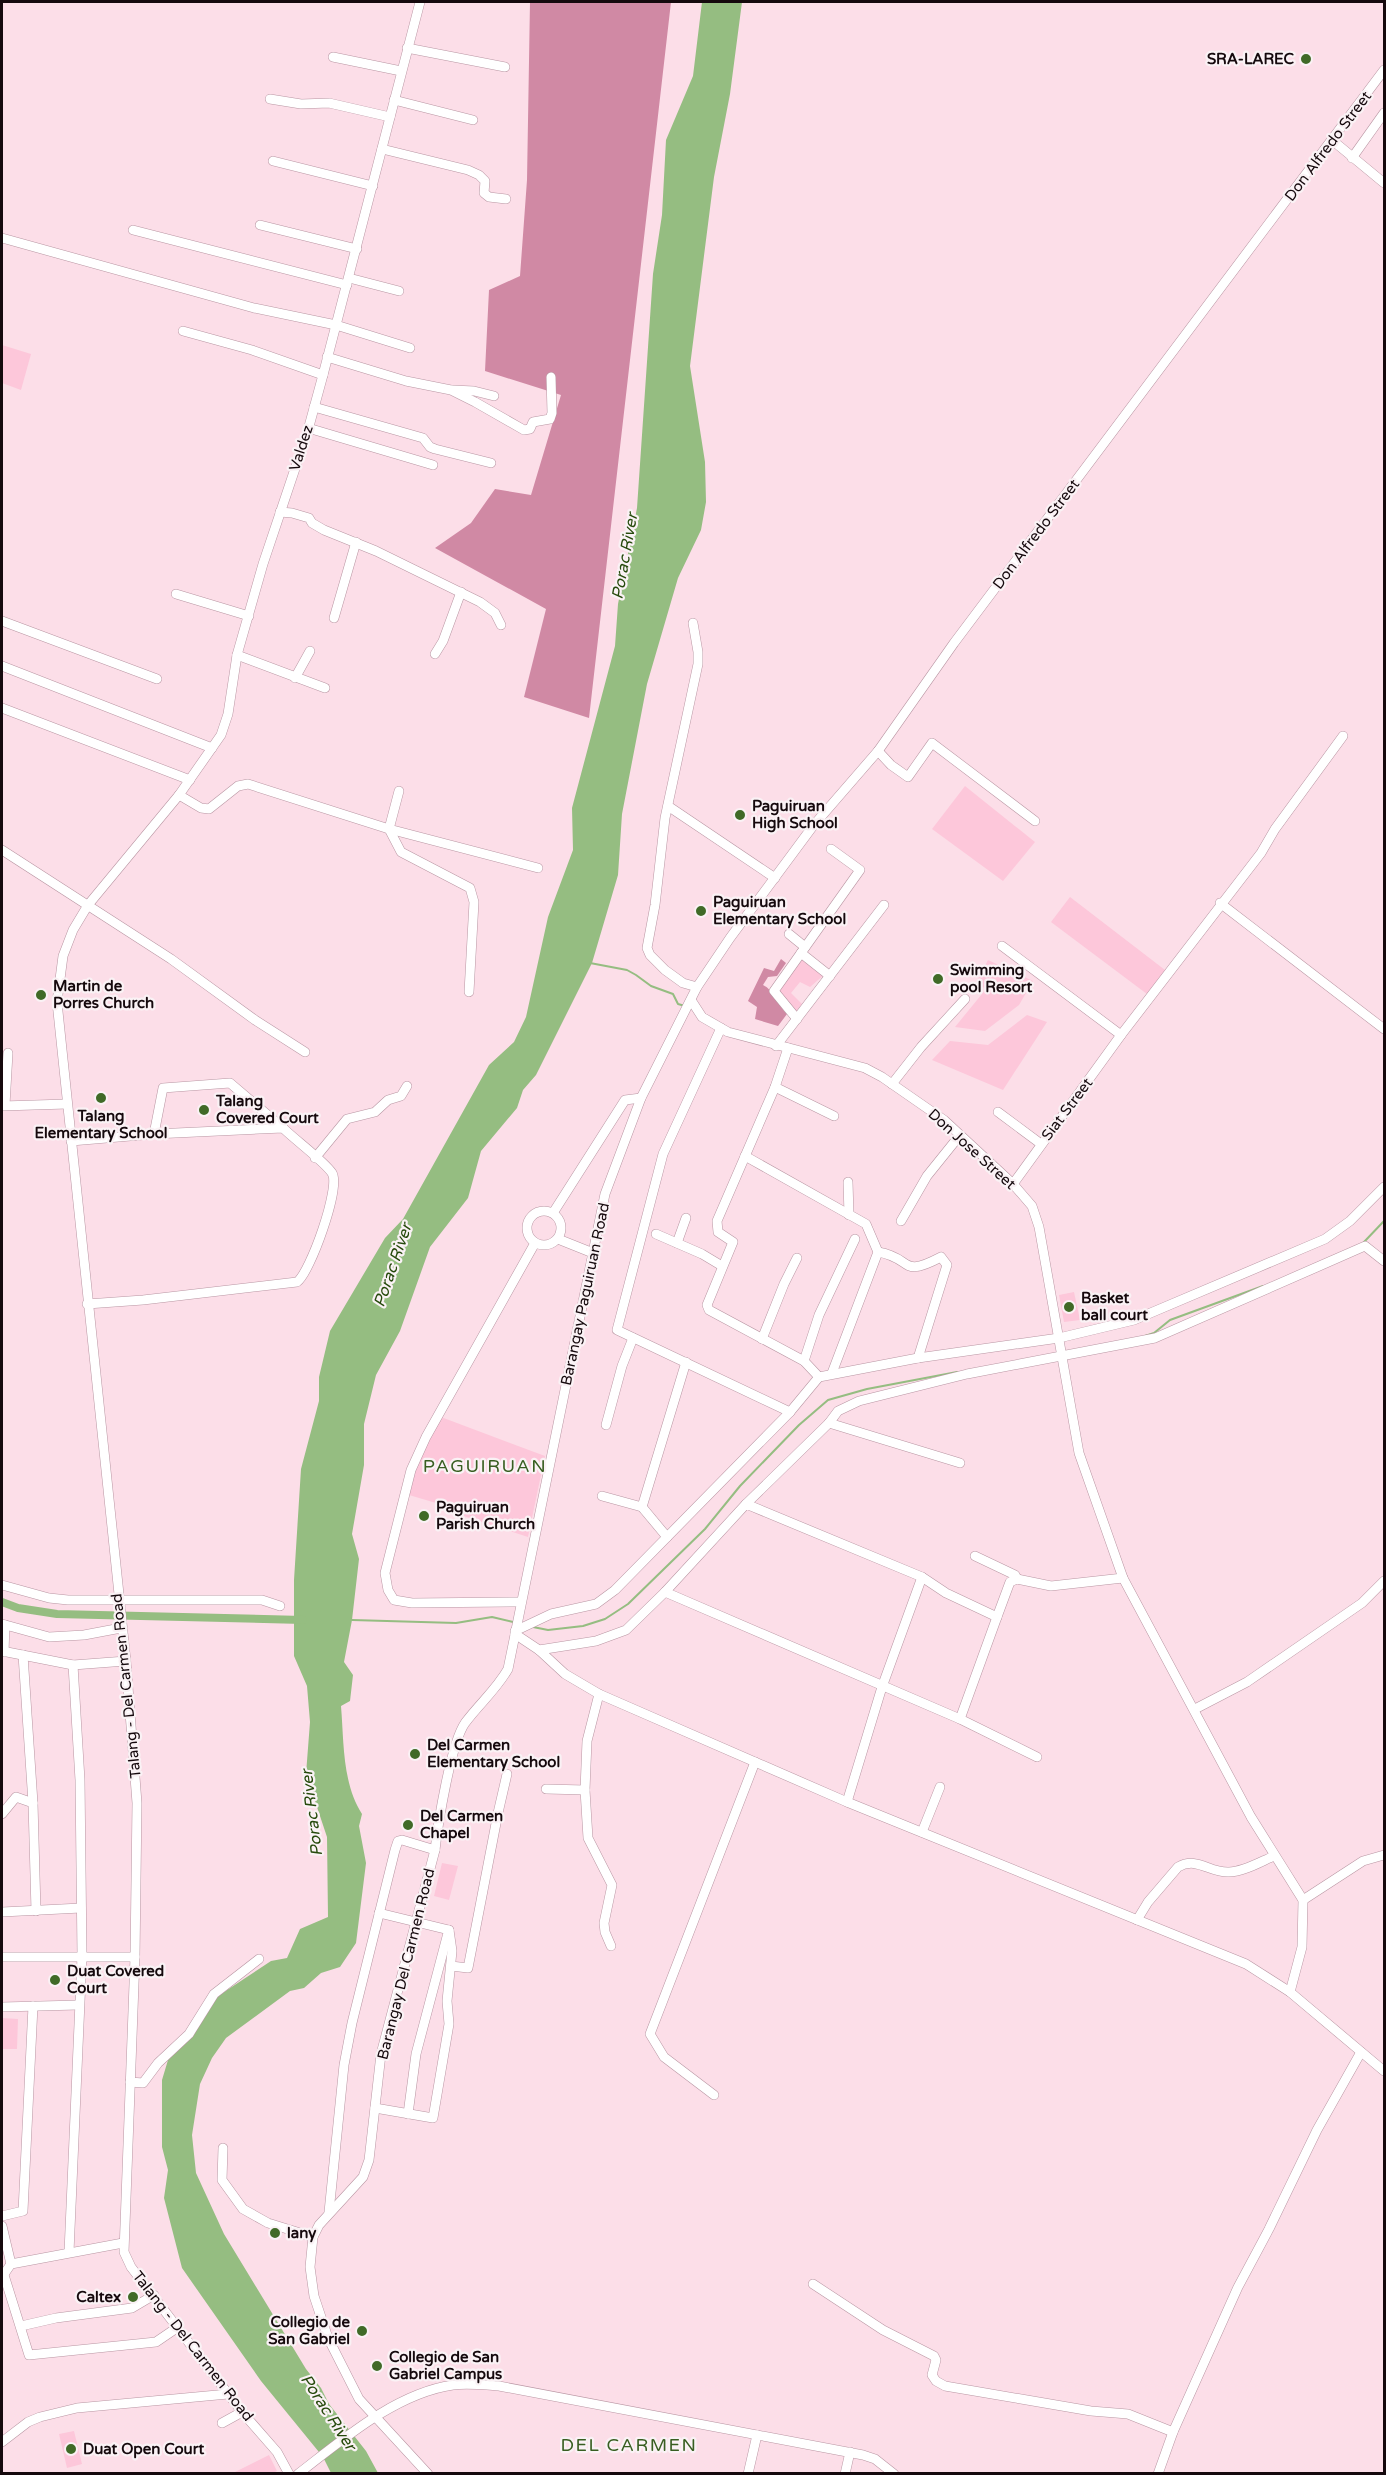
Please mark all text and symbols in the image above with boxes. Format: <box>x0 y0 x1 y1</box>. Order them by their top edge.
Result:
place label: SRA-LAREC <box>1207 50 1295 68</box>
marker: SRA-LAREC <box>1299 52 1313 66</box>
street label: Don Alfredo Street <box>1281 87 1375 205</box>
street label: Valdez <box>285 423 317 473</box>
street label: Don Alfredo Street <box>989 475 1083 593</box>
water label: Porac River <box>608 510 643 601</box>
place label: Paguiruan High School <box>752 797 838 833</box>
marker: Paguiruan High School <box>733 808 747 822</box>
place label: Paguiruan Elementary School <box>713 893 846 929</box>
marker: Paguiruan Elementary School <box>694 904 708 918</box>
place label: Swimming pool Resort <box>950 961 1033 997</box>
marker: Swimming pool Resort <box>931 972 945 986</box>
place label: Martin de Porres Church <box>53 977 154 1012</box>
marker: Martin de Porres Church <box>34 988 48 1002</box>
street label: Siat Street <box>1038 1074 1096 1144</box>
marker: Talang Elementary School <box>94 1091 108 1105</box>
place label: Talang Covered Court <box>215 1092 319 1127</box>
marker: Talang Covered Court <box>197 1103 211 1117</box>
street label: Don Jose Street <box>924 1105 1020 1193</box>
place label: Talang Elementary School <box>34 1107 168 1143</box>
street label: Barangay Paguiruan Road <box>557 1201 613 1387</box>
water label: Porac River <box>369 1219 417 1310</box>
place label: Basket ball court <box>1081 1289 1148 1324</box>
marker: Basket ball court <box>1062 1300 1076 1314</box>
district label: PAGUIRUAN <box>423 1455 547 1477</box>
place label: Paguiruan Parish Church <box>436 1498 535 1533</box>
marker: Paguiruan Parish Church <box>417 1509 431 1523</box>
street label: Talang - Del Carmen Road <box>107 1593 145 1779</box>
place label: Del Carmen Elementary School <box>427 1736 560 1772</box>
marker: Del Carmen Elementary School <box>408 1747 422 1761</box>
water label: Porac River <box>297 1767 327 1857</box>
place label: Del Carmen Chapel <box>420 1807 503 1843</box>
marker: Del Carmen Chapel <box>401 1818 415 1832</box>
street label: Barangay Del Carmen Road <box>373 1866 439 2062</box>
place label: Duat Covered Court <box>67 1962 164 1997</box>
marker: Duat Covered Court <box>48 1973 62 1987</box>
place label: lany <box>287 2224 316 2243</box>
marker: lany <box>268 2226 282 2240</box>
street label: Talang - Del Carmen Road <box>129 2267 257 2425</box>
place label: Caltex <box>76 2288 121 2306</box>
marker: Caltex <box>126 2290 140 2304</box>
place label: Collegio de San Gabriel <box>268 2313 350 2348</box>
marker: Collegio de San Gabriel <box>355 2324 369 2338</box>
place label: Collegio de San Gabriel Campus <box>389 2348 502 2384</box>
marker: Collegio de San Gabriel Campus <box>370 2359 384 2373</box>
water label: Porac River <box>296 2371 361 2456</box>
district label: DEL CARMEN <box>560 2434 698 2456</box>
place label: Duat Open Court <box>83 2440 204 2459</box>
marker: Duat Open Court <box>64 2442 78 2456</box>

